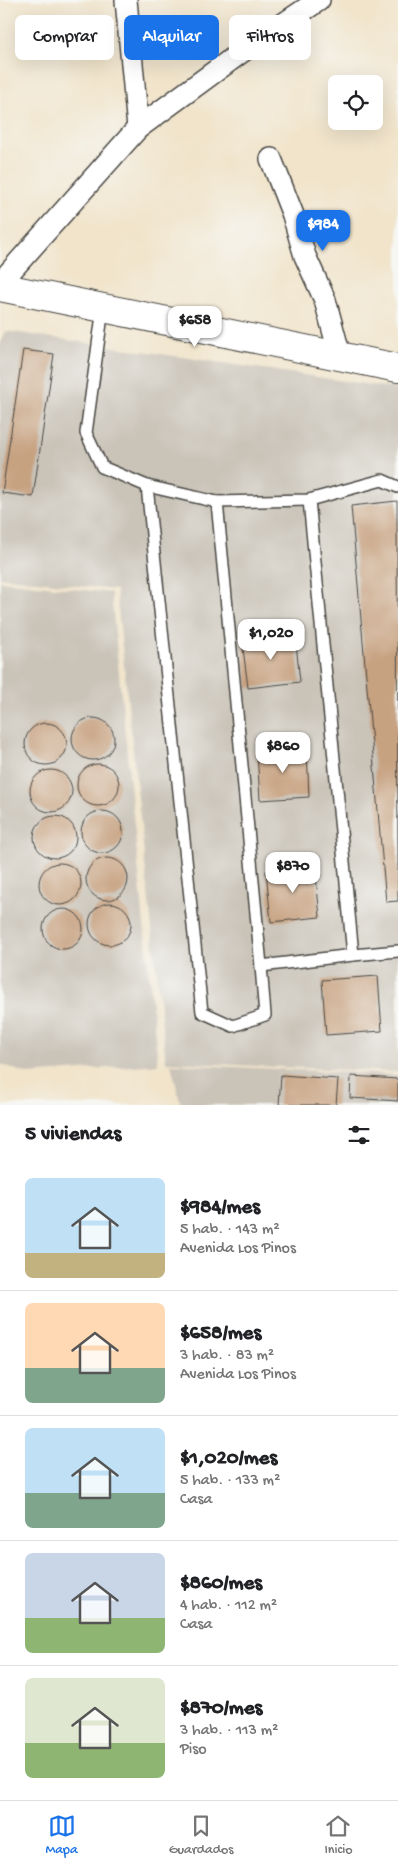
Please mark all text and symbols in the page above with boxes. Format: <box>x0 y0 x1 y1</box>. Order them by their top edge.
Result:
chip: Comprar <box>15 15 114 60</box>
chip: Alquilar <box>124 15 219 60</box>
chip: Filtros <box>229 15 311 60</box>
map controls <box>328 75 383 130</box>
button: locate <box>328 75 383 130</box>
pin: $984 <box>293 210 353 252</box>
text: $984 <box>307 216 339 235</box>
pin: $658 <box>165 306 225 348</box>
text: $658 <box>179 312 211 331</box>
pin: $1,020 <box>230 618 312 661</box>
text: $1,020 <box>249 625 293 644</box>
pin: $860 <box>253 732 313 774</box>
text: $860 <box>266 738 300 757</box>
pin: $870 <box>263 852 323 894</box>
text: $870 <box>276 858 310 877</box>
icon: filters <box>345 1121 373 1149</box>
text: 5 viviendas <box>25 1123 121 1148</box>
text: $984/mes <box>180 1196 260 1221</box>
icon: home <box>65 1198 125 1258</box>
text: 5 hab. · 143 m² <box>180 1221 280 1240</box>
text: Avenida Los Pinos <box>180 1240 296 1259</box>
text: $658/mes <box>180 1322 261 1347</box>
icon: home <box>65 1323 125 1383</box>
text: 3 hab. · 83 m² <box>180 1347 274 1366</box>
text: Avenida Los Pinos <box>180 1366 296 1385</box>
text: $1,020/mes <box>180 1447 277 1472</box>
icon: home <box>65 1448 125 1508</box>
text: 5 hab. · 133 m² <box>180 1472 280 1491</box>
text: Casa <box>180 1491 212 1510</box>
text: $860/mes <box>180 1572 262 1597</box>
icon: home <box>65 1573 125 1633</box>
text: 4 hab. · 112 m² <box>180 1597 277 1616</box>
text: Casa <box>180 1616 212 1635</box>
text: $870/mes <box>180 1697 262 1722</box>
icon: home <box>65 1698 125 1758</box>
text: 3 hab. · 113 m² <box>180 1722 278 1741</box>
text: Piso <box>180 1741 207 1760</box>
tab: Mapa <box>46 1812 78 1859</box>
tab: Guardados <box>169 1812 233 1859</box>
tab: Inicio <box>324 1812 353 1859</box>

